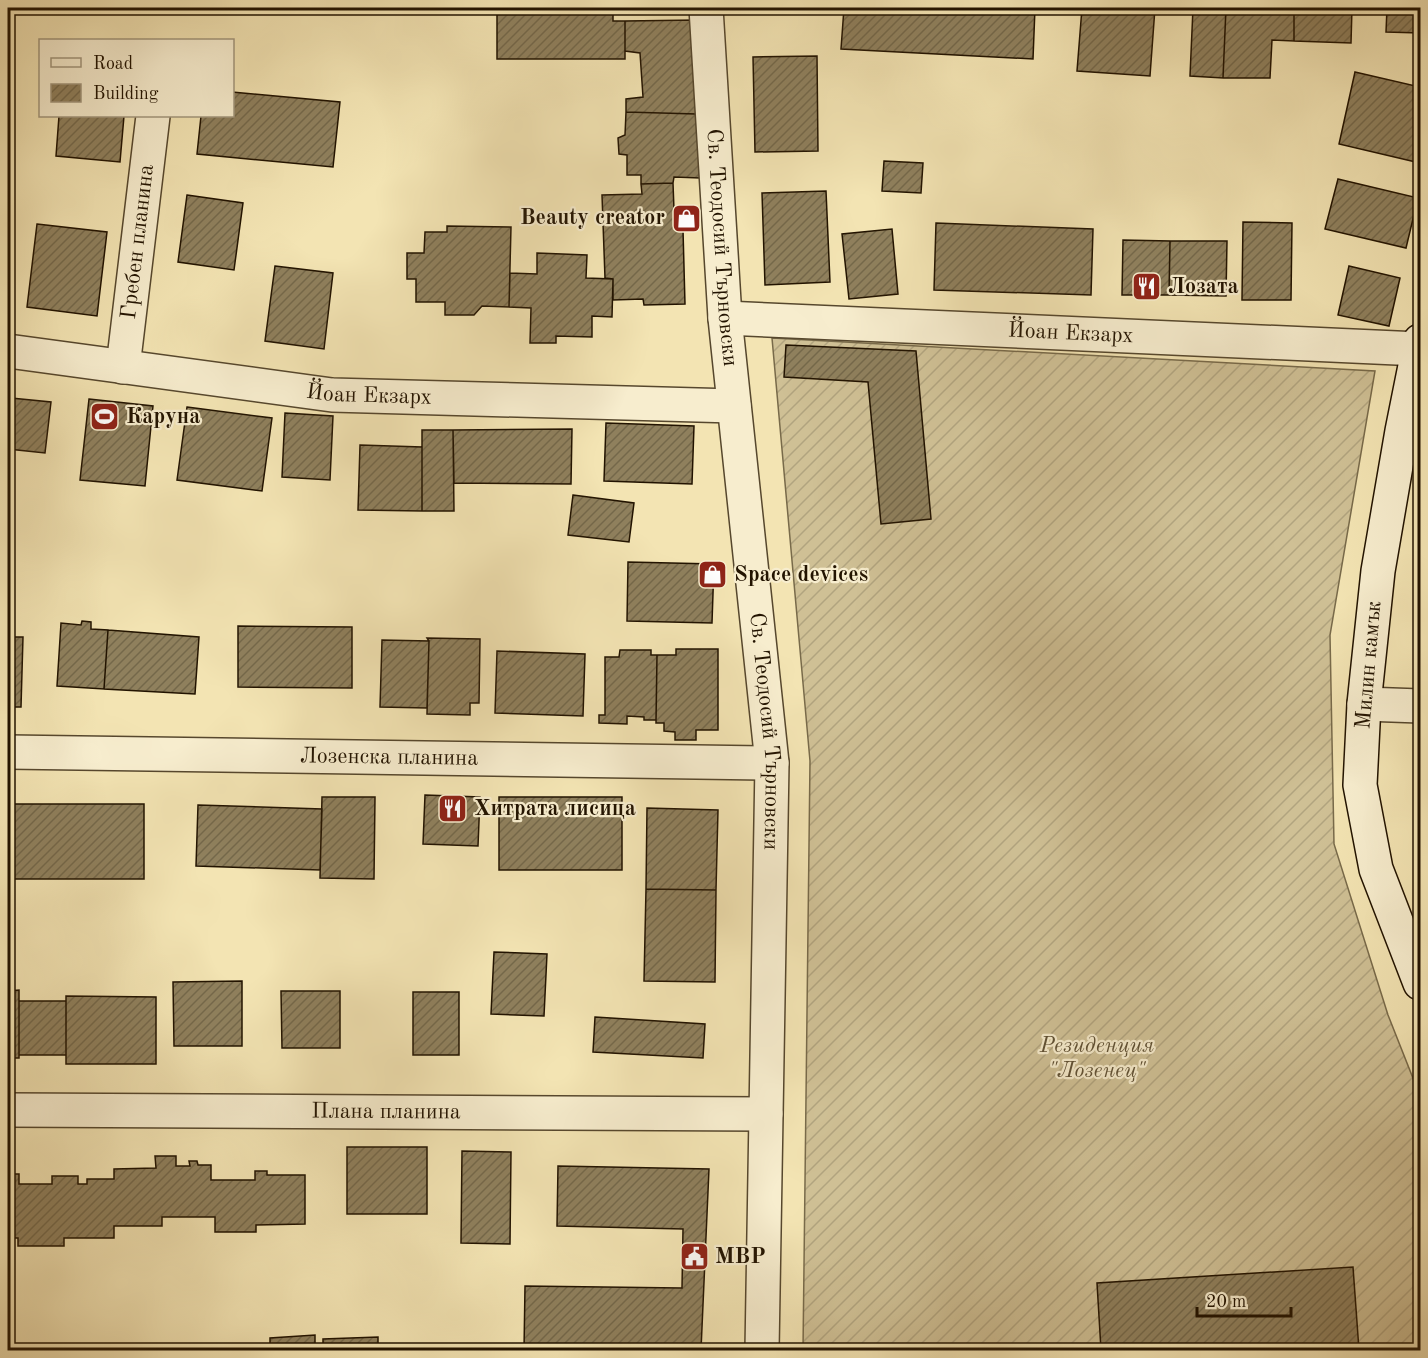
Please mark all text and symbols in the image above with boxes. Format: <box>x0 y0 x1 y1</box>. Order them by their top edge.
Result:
legend <box>39 39 234 117</box>
text: Road <box>93 55 133 73</box>
text: Building <box>93 85 159 103</box>
street label: Св. Теодосий Търновски <box>702 128 741 367</box>
street label: Гребен планина <box>118 163 158 321</box>
shop icon: Beauty creator <box>670 202 702 234</box>
place label: Beauty creator <box>520 207 665 229</box>
restaurant icon: Лозата <box>1131 271 1163 303</box>
place label: Лозата <box>1168 276 1239 298</box>
street label: Йоан Екзарх <box>1007 316 1134 347</box>
street label: Йоан Екзарх <box>305 377 432 409</box>
sports icon: Каруна <box>89 401 121 433</box>
place label: Каруна <box>126 406 201 428</box>
shop icon: Space devices <box>697 559 729 591</box>
place label: Space devices <box>734 564 868 586</box>
street label: Милин камък <box>1352 600 1386 730</box>
street label: Св. Теодосий Търновски <box>745 611 783 850</box>
street label: Лозенска планина <box>300 745 478 770</box>
restaurant icon: Хитрата лисица <box>437 793 469 825</box>
place label: Хитрата лисица <box>474 798 636 820</box>
park label: Резиденция "Лозенец" <box>1039 1035 1154 1082</box>
street label: Плана планина <box>311 1101 461 1123</box>
public building icon: МВР <box>678 1241 710 1273</box>
place label: МВР <box>715 1246 766 1268</box>
scale bar <box>1197 1280 1292 1318</box>
text: 20 m <box>1206 1293 1246 1311</box>

